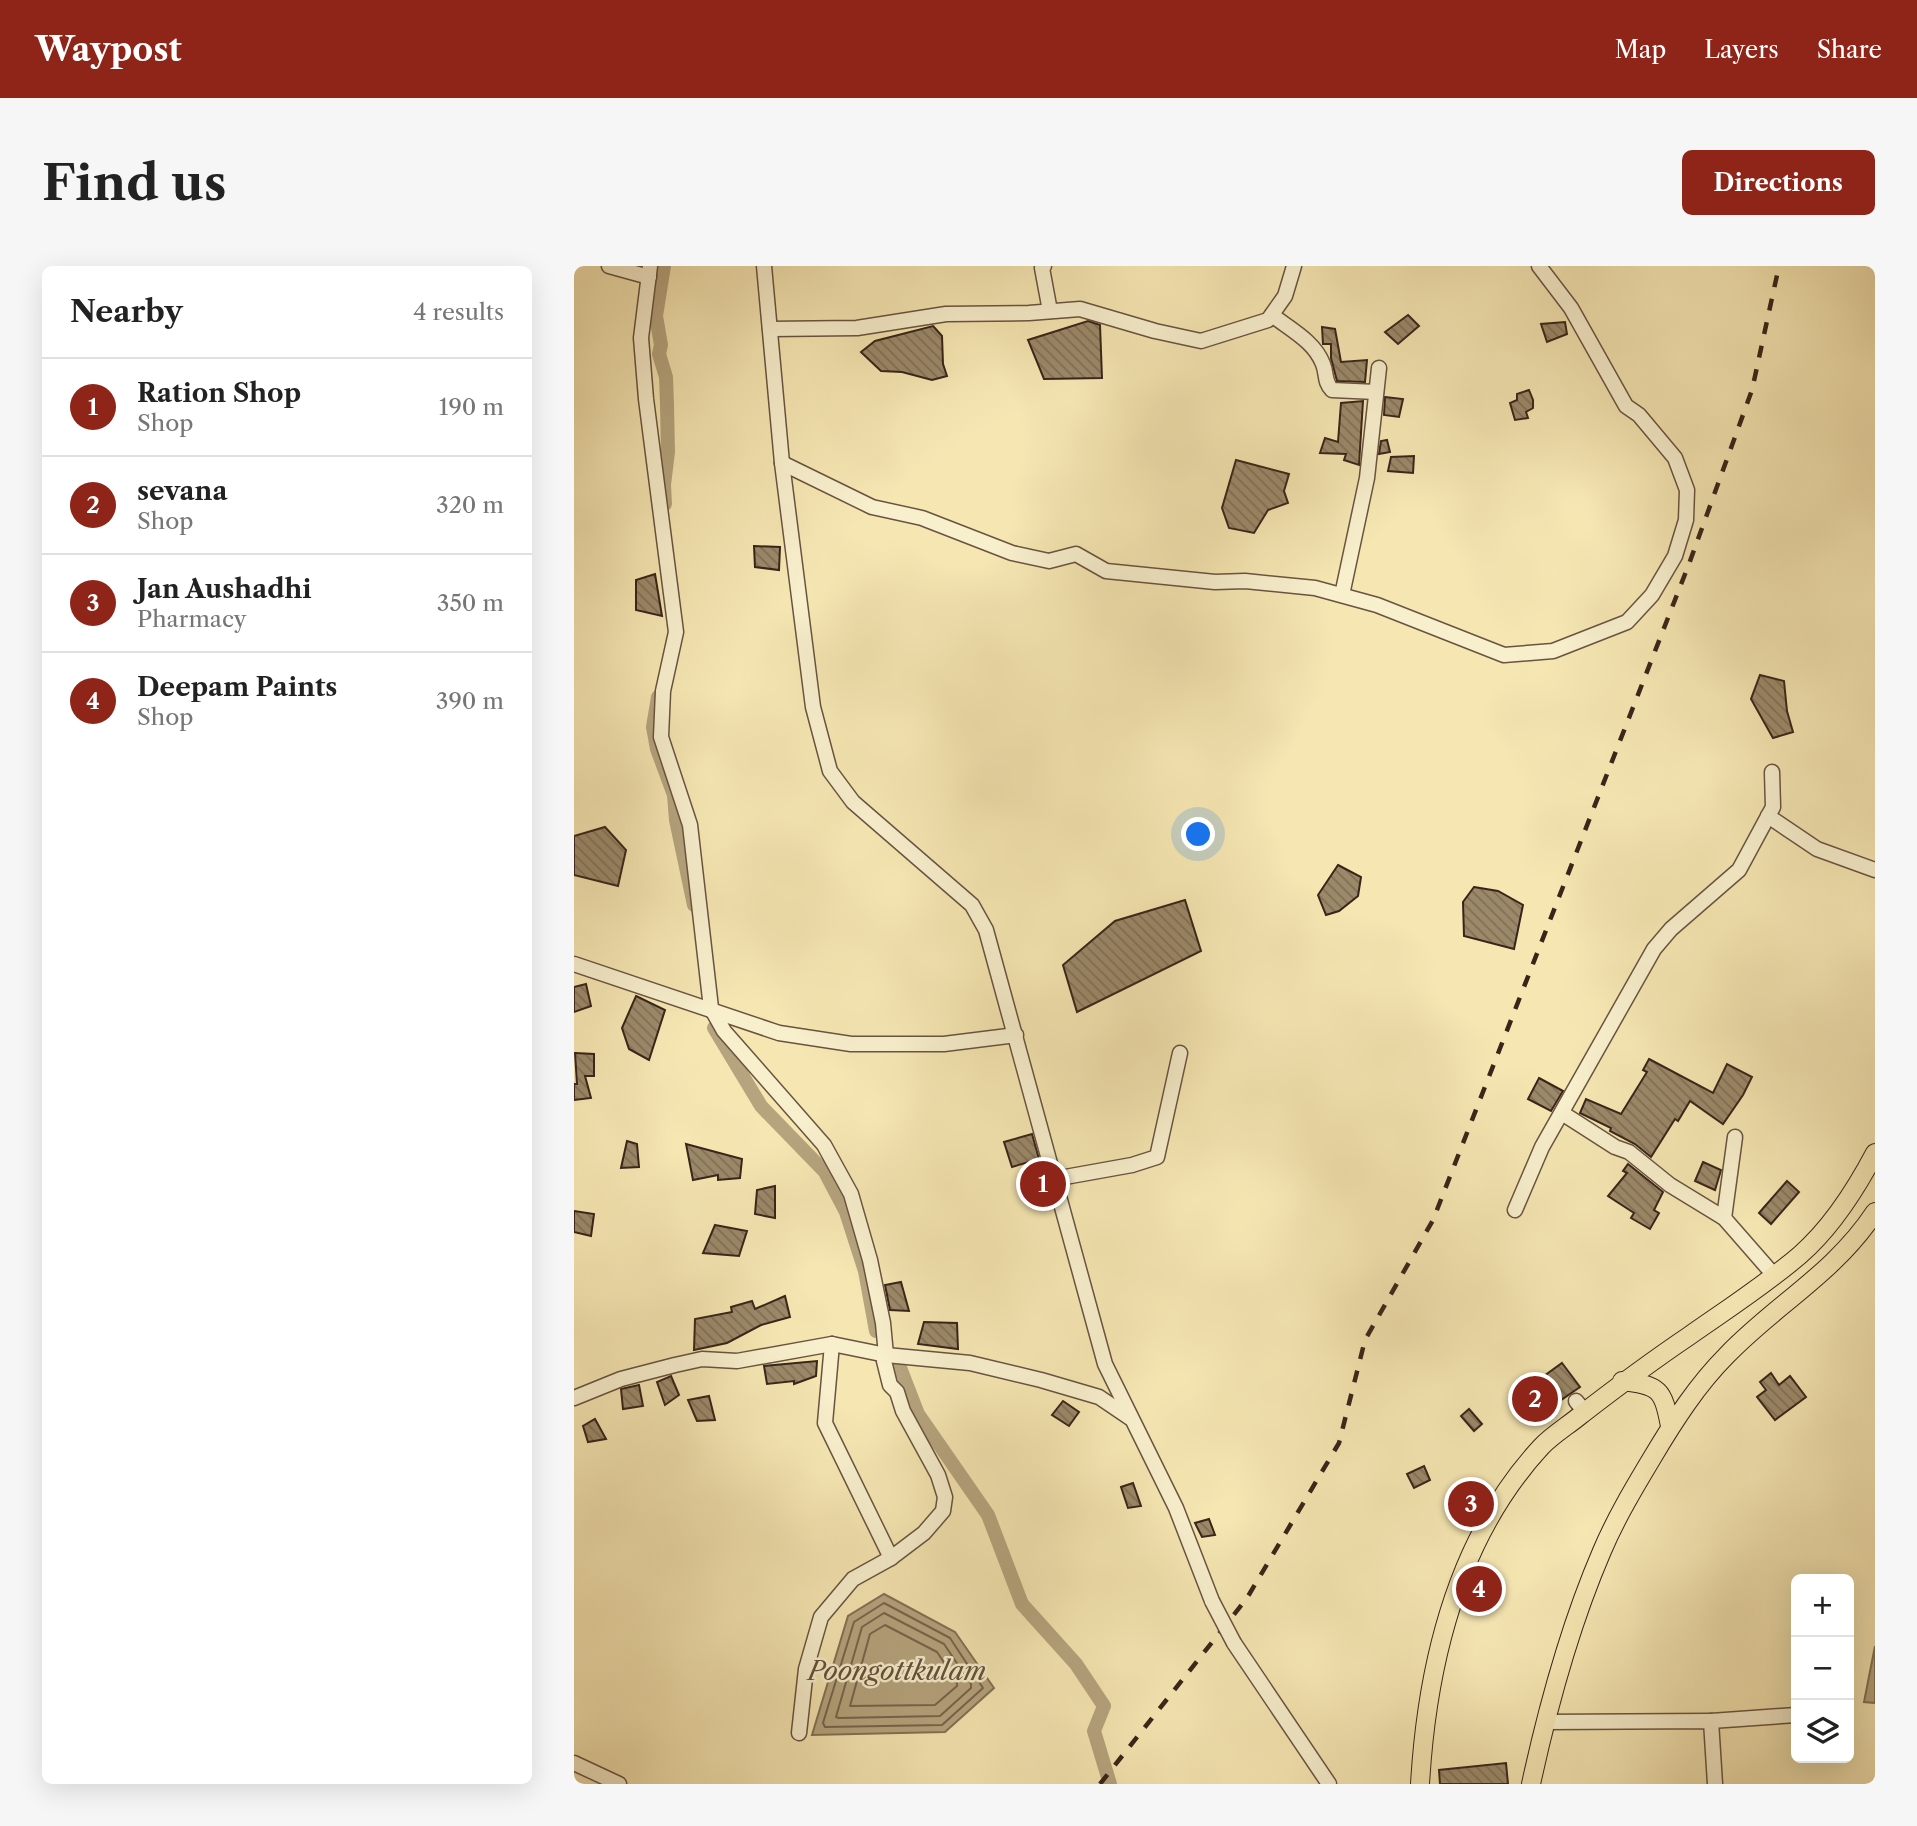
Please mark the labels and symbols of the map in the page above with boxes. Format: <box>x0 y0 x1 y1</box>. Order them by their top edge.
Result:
your location <box>1181 817 1215 851</box>
pin: 1 <box>1020 1158 1066 1210</box>
pin: 2 <box>1512 1373 1558 1425</box>
pin: 3 <box>1448 1478 1494 1530</box>
pin: 4 <box>1456 1563 1502 1615</box>
water label: Poongottkulam <box>806 1655 986 1687</box>

